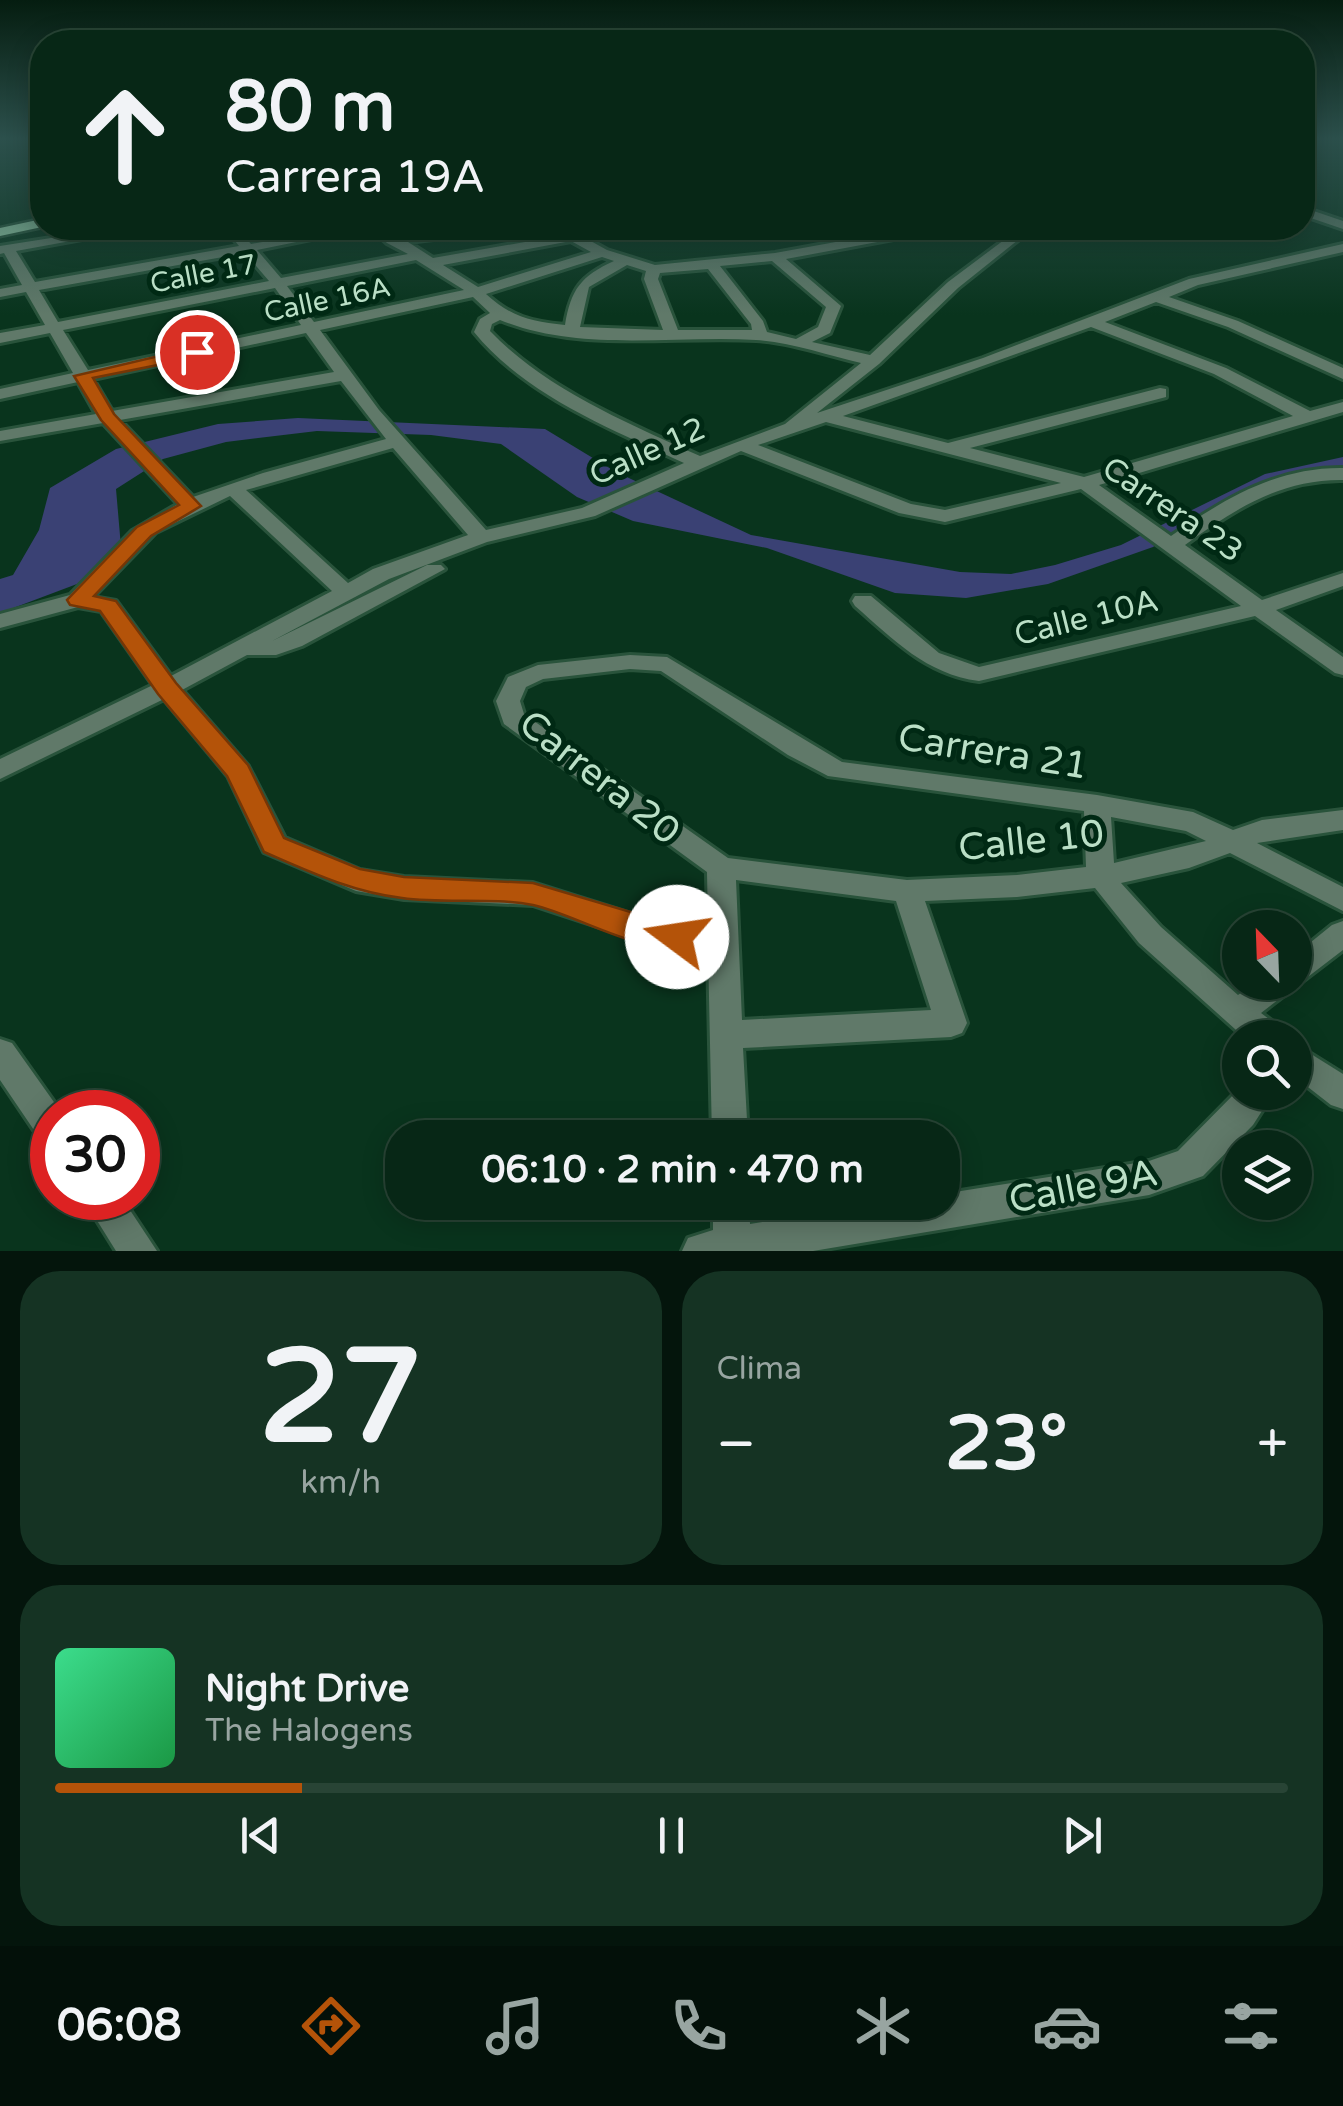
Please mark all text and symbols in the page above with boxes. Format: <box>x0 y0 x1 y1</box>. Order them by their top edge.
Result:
text: 80 m <box>225 66 395 150</box>
icon: ahead <box>60 70 190 200</box>
text: Carrera 19A <box>225 151 485 205</box>
street label: Calle 17 <box>147 247 259 301</box>
street label: Calle 16A <box>261 270 394 330</box>
pin <box>155 310 240 395</box>
icon: arrive <box>170 325 225 380</box>
street label: Calle 12 <box>584 410 711 494</box>
street label: Carrera 23 <box>1095 449 1250 571</box>
street label: Calle 10A <box>1010 582 1162 654</box>
street label: Carrera 20 <box>510 701 689 855</box>
street label: Carrera 21 <box>895 714 1091 790</box>
street label: Calle 10 <box>956 810 1106 871</box>
position arrow <box>625 885 729 989</box>
north arrow <box>1222 910 1312 1000</box>
map controls <box>1222 910 1312 1220</box>
button: search <box>1222 1020 1312 1110</box>
speed limit sign: 30 <box>30 1090 160 1220</box>
button: layers <box>1222 1130 1312 1220</box>
text: 06:10 · 2 min · 470 m <box>481 1147 864 1193</box>
street label: Calle 9A <box>1005 1150 1161 1224</box>
text: 27 <box>259 1321 422 1477</box>
text: Clima <box>717 1350 802 1388</box>
text: 23° <box>945 1399 1068 1489</box>
text: − <box>717 1412 756 1478</box>
text: + <box>1257 1412 1288 1478</box>
text: km/h <box>301 1464 381 1502</box>
text: Night Drive <box>205 1666 409 1712</box>
text: The Halogens <box>205 1712 413 1750</box>
icon: previous <box>233 1808 288 1863</box>
icon: pause <box>644 1808 699 1863</box>
icon: next <box>1055 1808 1110 1863</box>
icon: directions <box>296 1991 366 2061</box>
icon: music <box>480 1991 550 2061</box>
icon: phone <box>664 1991 734 2061</box>
icon: climate <box>848 1991 918 2061</box>
icon: car <box>1032 1991 1102 2061</box>
icon: filters <box>1216 1991 1286 2061</box>
text: 06:08 <box>57 1999 182 2053</box>

